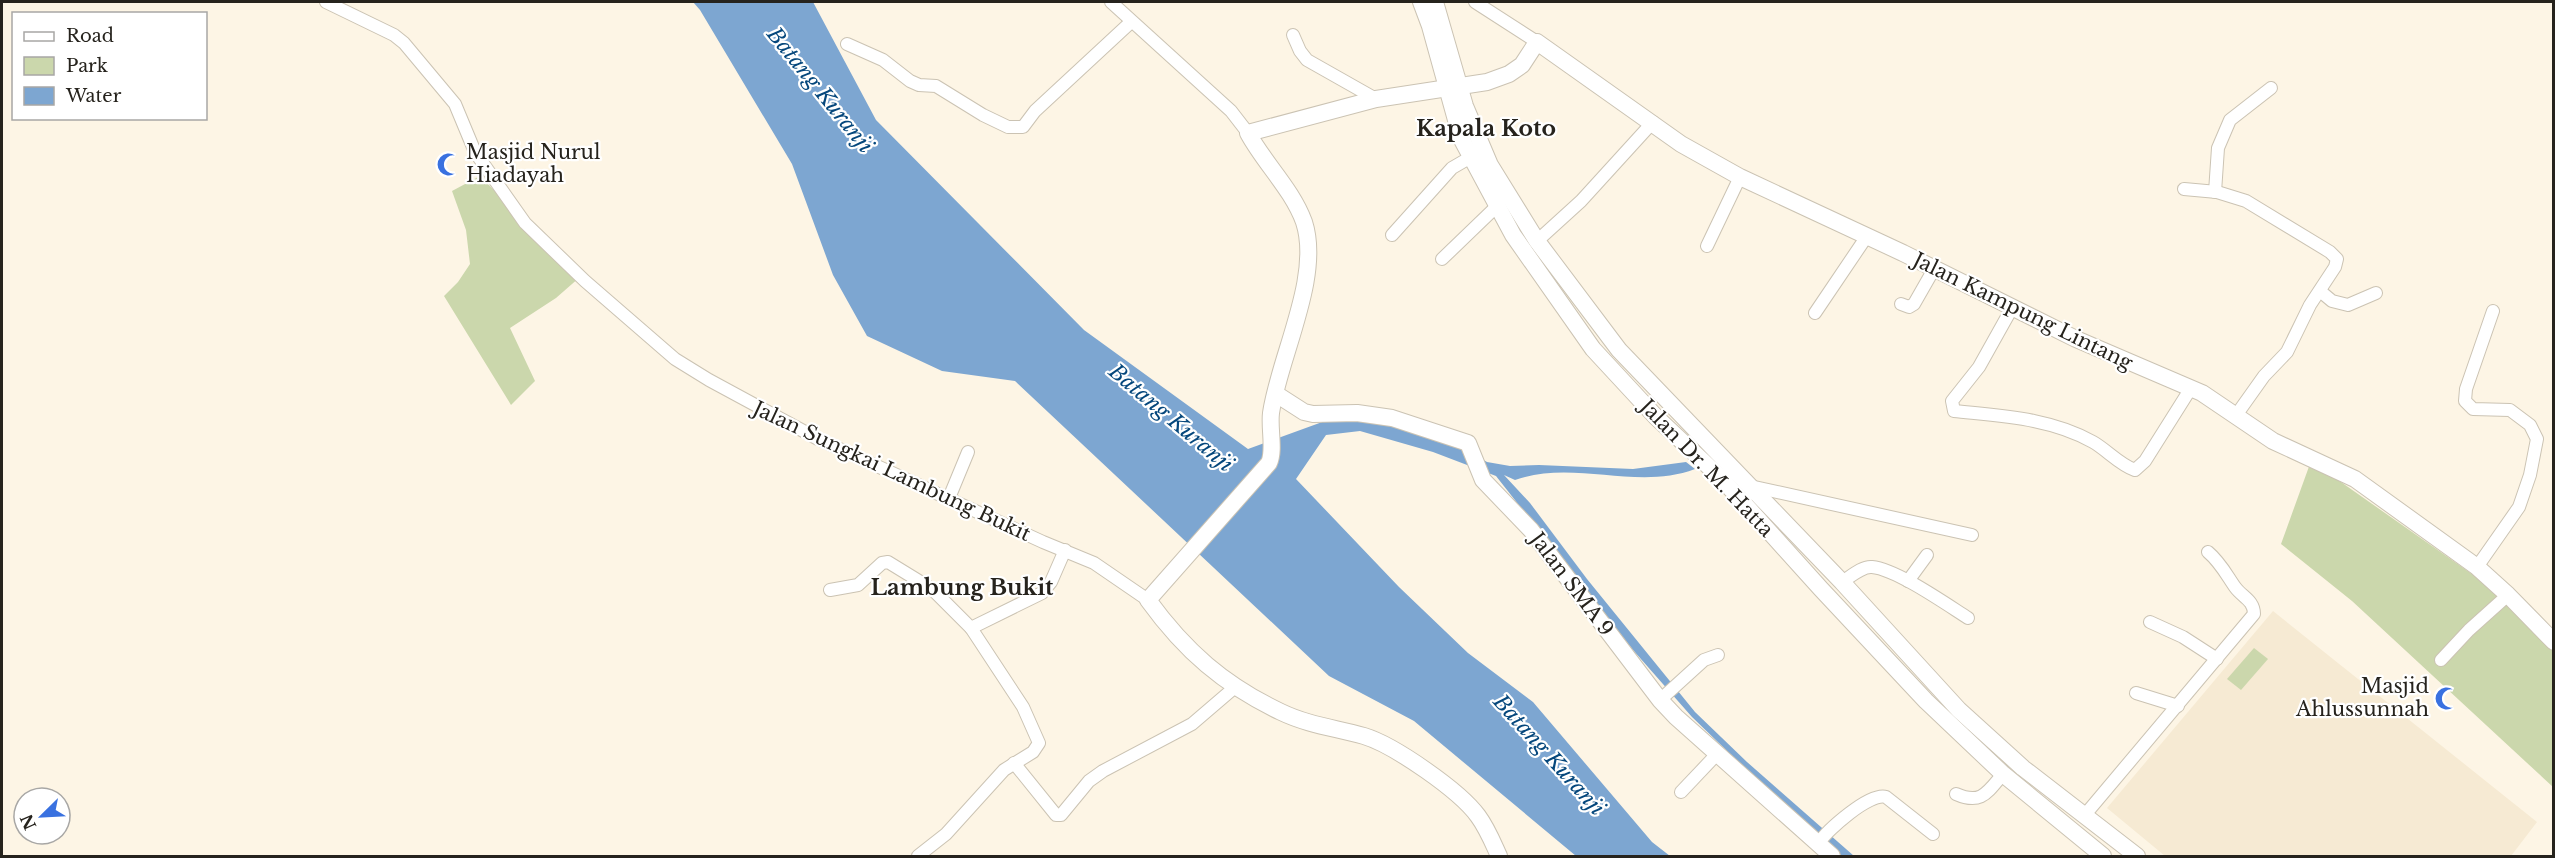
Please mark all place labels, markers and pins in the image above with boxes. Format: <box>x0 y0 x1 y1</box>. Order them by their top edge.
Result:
place label: Masjid Nurul Hiadayah <box>466 140 600 187</box>
mosque icon: Masjid Nurul Hiadayah <box>435 151 461 177</box>
place label: Masjid Ahlussunnah <box>2295 674 2429 721</box>
mosque icon: Masjid Ahlussunnah <box>2434 685 2460 711</box>

